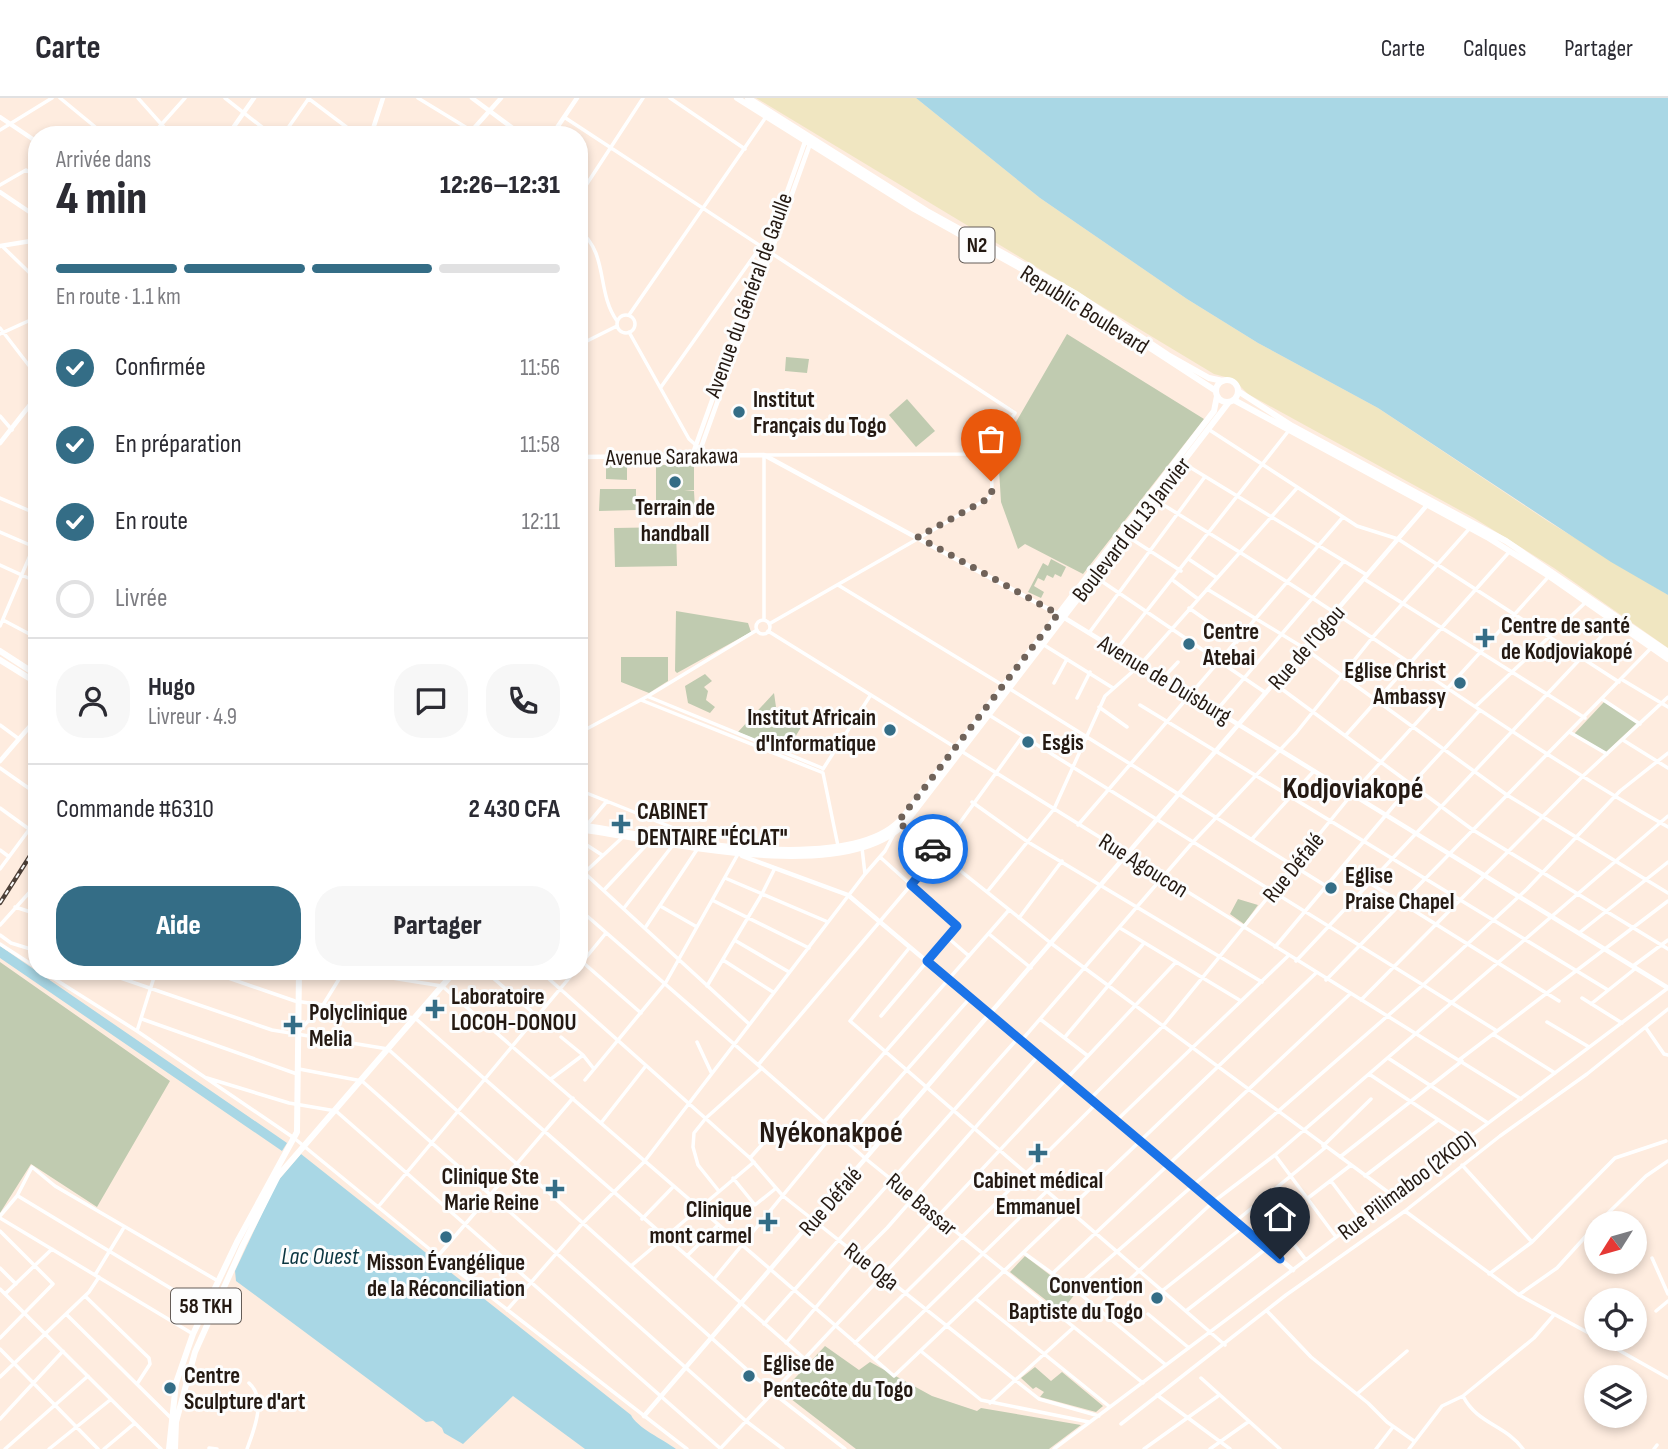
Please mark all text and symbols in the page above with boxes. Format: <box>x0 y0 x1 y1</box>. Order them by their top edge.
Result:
text: Carte <box>35 28 101 68</box>
text: Carte <box>1381 34 1425 63</box>
text: Calques <box>1463 34 1526 63</box>
text: Partager <box>1564 34 1633 63</box>
text: Arrivée dans <box>56 146 151 174</box>
text: 12:26–12:31 <box>440 170 560 201</box>
text: 4 min <box>56 172 147 227</box>
street label: Avenue du Général de Gaulle <box>699 189 799 402</box>
road number: N2 <box>960 228 995 262</box>
street label: Republic Boulevard <box>1015 259 1154 360</box>
text: En route · 1.1 km <box>56 283 181 311</box>
icon: check <box>56 349 94 387</box>
text: Confirmée <box>115 352 206 383</box>
text: 11:56 <box>520 354 560 382</box>
place label: Institut Français du Togo <box>753 386 887 440</box>
marker: Institut Français du Togo <box>731 404 747 420</box>
pin <box>961 409 1021 481</box>
icon: bag <box>972 420 1010 458</box>
icon: check <box>56 426 94 464</box>
text: En préparation <box>115 429 242 460</box>
text: 11:58 <box>520 431 560 459</box>
street label: Avenue Sarakawa <box>604 442 739 472</box>
street label: Boulevard du 13 Janvier <box>1067 451 1197 608</box>
marker: Terrain de handball <box>667 474 683 490</box>
place label: Terrain de handball <box>635 494 715 548</box>
icon: check <box>56 503 94 541</box>
text: En route <box>115 506 188 537</box>
text: 12:11 <box>522 508 560 536</box>
text: Livrée <box>115 583 167 614</box>
street label: Rue de l'Ogou <box>1262 600 1351 696</box>
place label: Centre de santé de Kodjoviakopé <box>1501 612 1633 666</box>
place label: Centre Atebai <box>1202 618 1259 672</box>
marker: Centre de santé de Kodjoviakopé <box>1475 628 1495 648</box>
street label: Avenue de Duisburg <box>1092 629 1236 731</box>
marker: Centre Atebai <box>1181 636 1197 652</box>
place label: Eglise Christ Ambassy <box>1344 657 1446 711</box>
button: person <box>56 664 130 738</box>
button: chat <box>394 664 468 738</box>
button: phone <box>486 664 560 738</box>
text: Hugo <box>148 672 195 703</box>
marker: Eglise Christ Ambassy <box>1452 675 1468 691</box>
text: Livreur · 4.9 <box>148 703 237 731</box>
place label: Institut Africain d'Informatique <box>747 704 876 758</box>
marker: Institut Africain d'Informatique <box>882 722 898 738</box>
place label: Esgis <box>1042 729 1084 757</box>
marker: Esgis <box>1020 734 1036 750</box>
district label: Kodjoviakopé <box>1282 771 1424 807</box>
text: Commande #6310 <box>56 794 214 825</box>
text: 2 430 CFA <box>468 794 560 825</box>
place label: CABINET DENTAIRE "ÉCLAT" <box>637 798 788 852</box>
marker: CABINET DENTAIRE "ÉCLAT" <box>611 814 631 834</box>
courier <box>898 814 968 884</box>
street label: Rue Agoucon <box>1094 827 1193 904</box>
street label: Rue Défalé <box>1257 827 1331 908</box>
icon: car <box>914 830 952 868</box>
place label: Eglise Praise Chapel <box>1345 862 1454 916</box>
marker: Eglise Praise Chapel <box>1323 880 1339 896</box>
button: Aide <box>56 886 301 966</box>
button: Partager <box>315 886 560 966</box>
place label: Laboratoire LOCOH-DONOU <box>451 983 577 1037</box>
place label: Polyclinique Melia <box>309 999 408 1053</box>
marker: Laboratoire LOCOH-DONOU <box>425 999 445 1019</box>
marker: Polyclinique Melia <box>283 1015 303 1035</box>
district label: Nyékonakpoé <box>759 1115 903 1151</box>
street label: Rue Pilimaboo (2KOD) <box>1333 1125 1481 1246</box>
marker: Cabinet médical Emmanuel <box>1028 1143 1048 1163</box>
street label: Rue Défalé <box>793 1161 868 1242</box>
place label: Clinique Ste Marie Reine <box>442 1163 539 1217</box>
street label: Rue Bassar <box>880 1167 963 1243</box>
place label: Cabinet médical Emmanuel <box>973 1167 1103 1221</box>
marker: Clinique Ste Marie Reine <box>545 1179 565 1199</box>
pin <box>1250 1187 1310 1259</box>
place label: Clinique mont carmel <box>649 1196 752 1250</box>
icon: home <box>1261 1198 1299 1236</box>
north arrow <box>1584 1211 1647 1274</box>
map controls <box>1584 1211 1647 1428</box>
marker: Clinique mont carmel <box>758 1212 778 1232</box>
marker: Misson Évangélique de la Réconciliation <box>438 1229 454 1245</box>
street label: Rue Oga <box>838 1237 905 1297</box>
water label: Lac Ouest <box>281 1242 360 1271</box>
place label: Misson Évangélique de la Réconciliation <box>367 1249 525 1303</box>
place label: Convention Baptiste du Togo <box>1009 1272 1143 1326</box>
road number: 58 TKH <box>171 1288 241 1324</box>
button: locate <box>1584 1288 1647 1351</box>
marker: Convention Baptiste du Togo <box>1149 1290 1165 1306</box>
place label: Eglise de Pentecôte du Togo <box>763 1350 913 1404</box>
place label: Centre Sculpture d'art <box>184 1362 306 1416</box>
button: layers <box>1584 1365 1647 1428</box>
marker: Eglise de Pentecôte du Togo <box>741 1368 757 1384</box>
marker: Centre Sculpture d'art <box>162 1380 178 1396</box>

